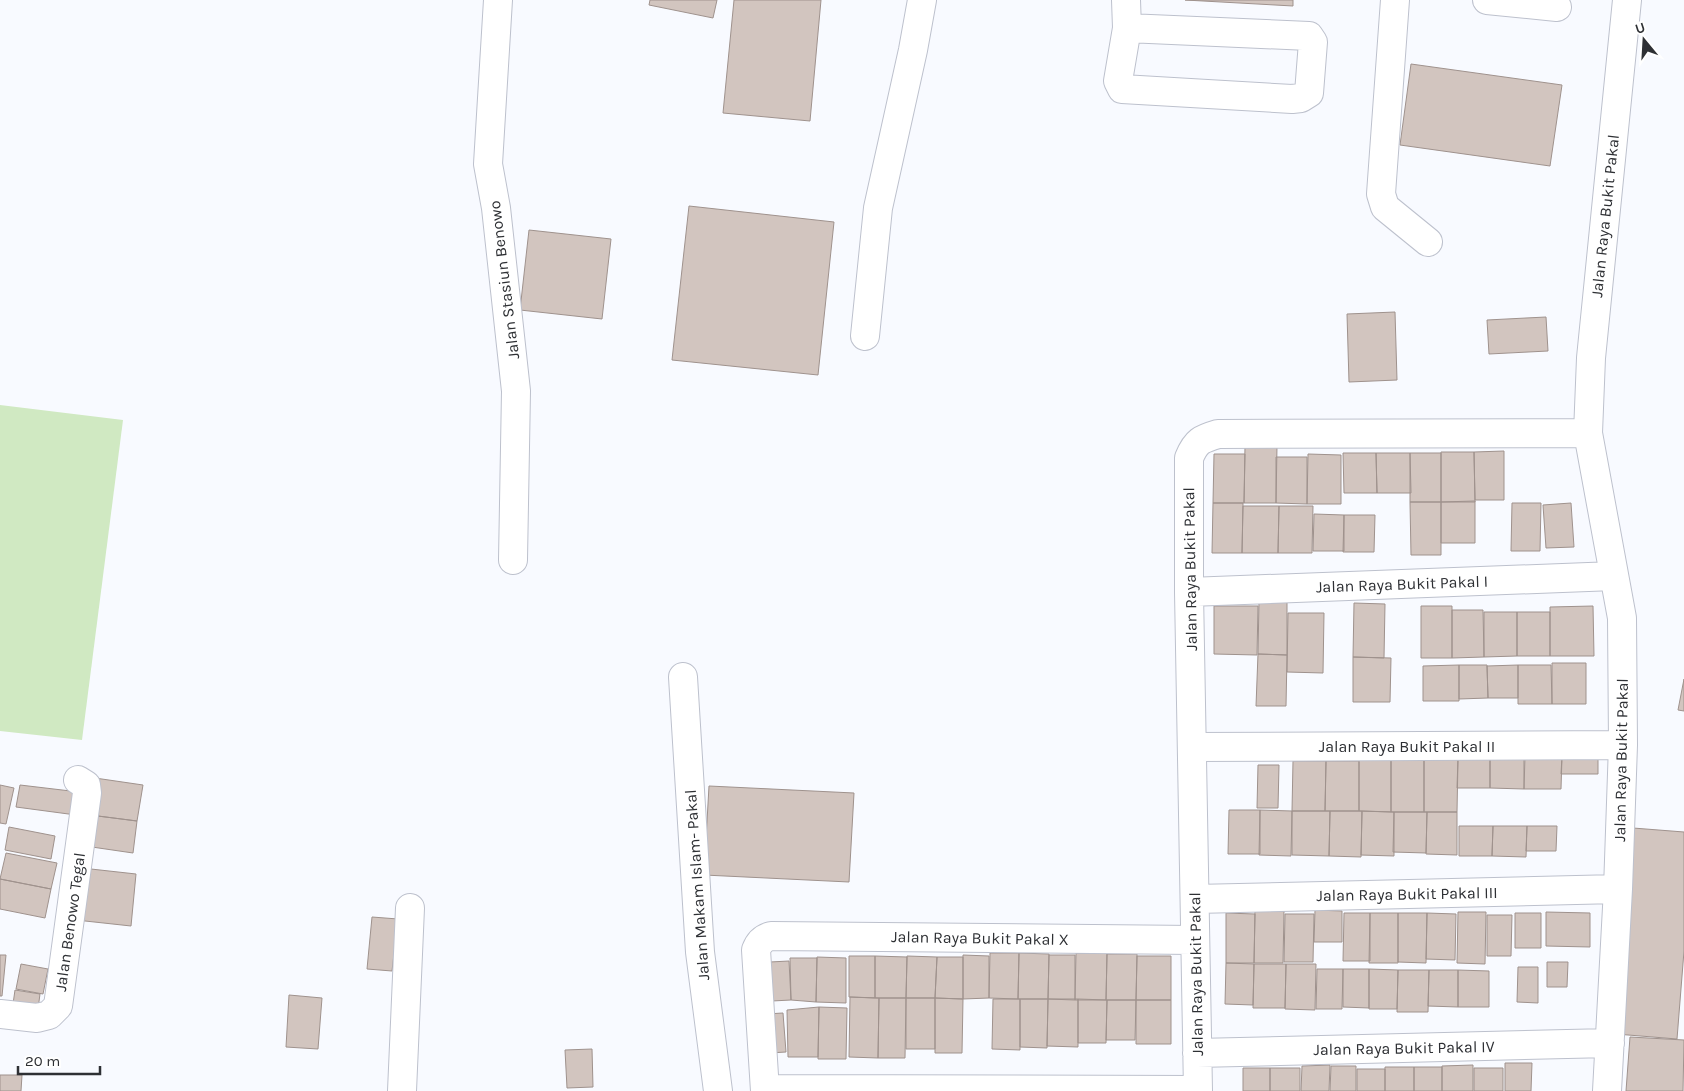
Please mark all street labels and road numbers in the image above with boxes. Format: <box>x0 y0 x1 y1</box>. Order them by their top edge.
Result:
street label: Jalan Raya Bukit Pakal <box>1587 134 1623 298</box>
street label: Jalan Stasiun Benowo <box>485 200 523 360</box>
street label: Jalan Raya Bukit Pakal <box>1179 487 1201 651</box>
street label: Jalan Raya Bukit Pakal I <box>1316 572 1488 596</box>
street label: Jalan Raya Bukit Pakal <box>1610 678 1632 842</box>
street label: Jalan Raya Bukit Pakal II <box>1319 737 1495 756</box>
street label: Jalan Makam Islam- Pakal <box>681 789 713 981</box>
street label: Jalan Benowo Tegal <box>51 851 89 993</box>
street label: Jalan Raya Bukit Pakal III <box>1316 883 1498 905</box>
street label: Jalan Raya Bukit Pakal <box>1185 892 1207 1056</box>
street label: Jalan Raya Bukit Pakal X <box>891 927 1069 949</box>
street label: Jalan Raya Bukit Pakal IV <box>1313 1037 1495 1059</box>

